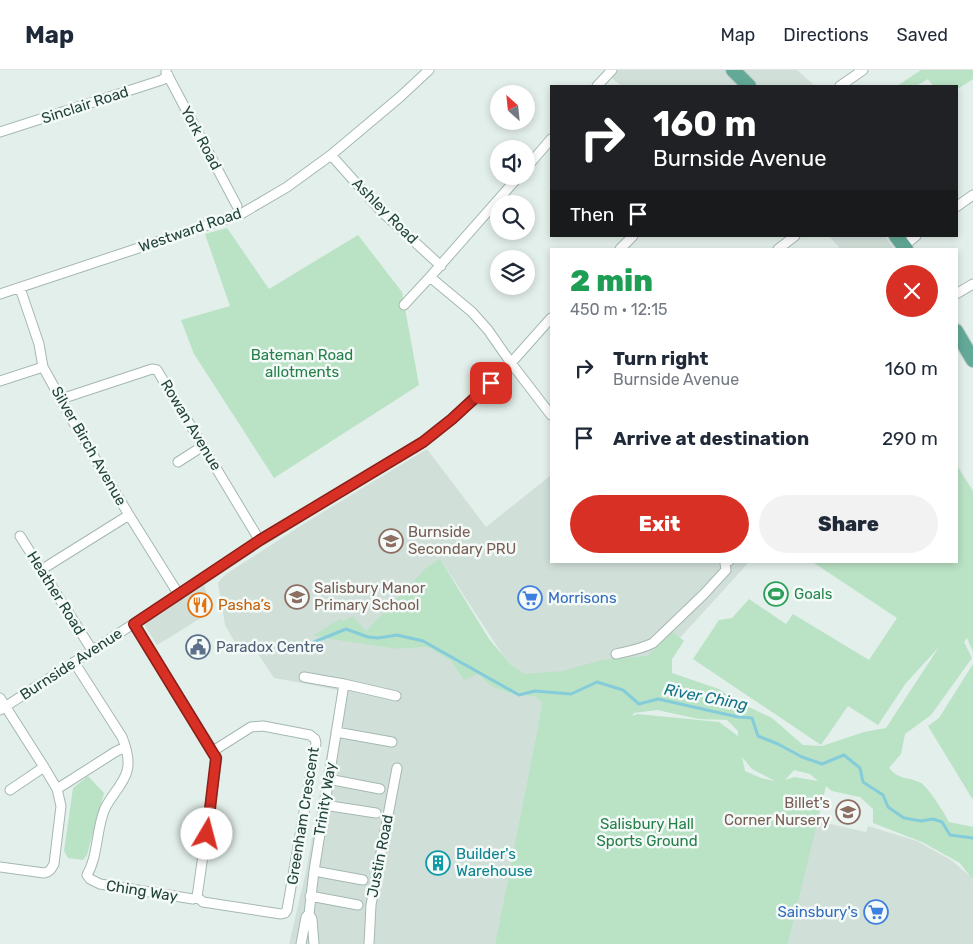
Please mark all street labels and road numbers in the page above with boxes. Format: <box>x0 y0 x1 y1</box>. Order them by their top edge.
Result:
street label: Sinclair Road <box>39 82 131 128</box>
street label: York Road <box>177 103 225 173</box>
street label: Ashley Road <box>348 174 422 248</box>
street label: Westward Road <box>136 204 244 256</box>
street label: Rowan Avenue <box>157 376 225 474</box>
street label: Silver Birch Avenue <box>48 383 130 509</box>
street label: Heather Road <box>23 548 89 638</box>
street label: Burnside Avenue <box>17 624 125 704</box>
street label: Greenham Crescent <box>283 746 323 886</box>
street label: Trinity Way <box>310 761 340 837</box>
street label: Justin Road <box>363 813 397 899</box>
street label: Ching Way <box>105 876 179 906</box>

